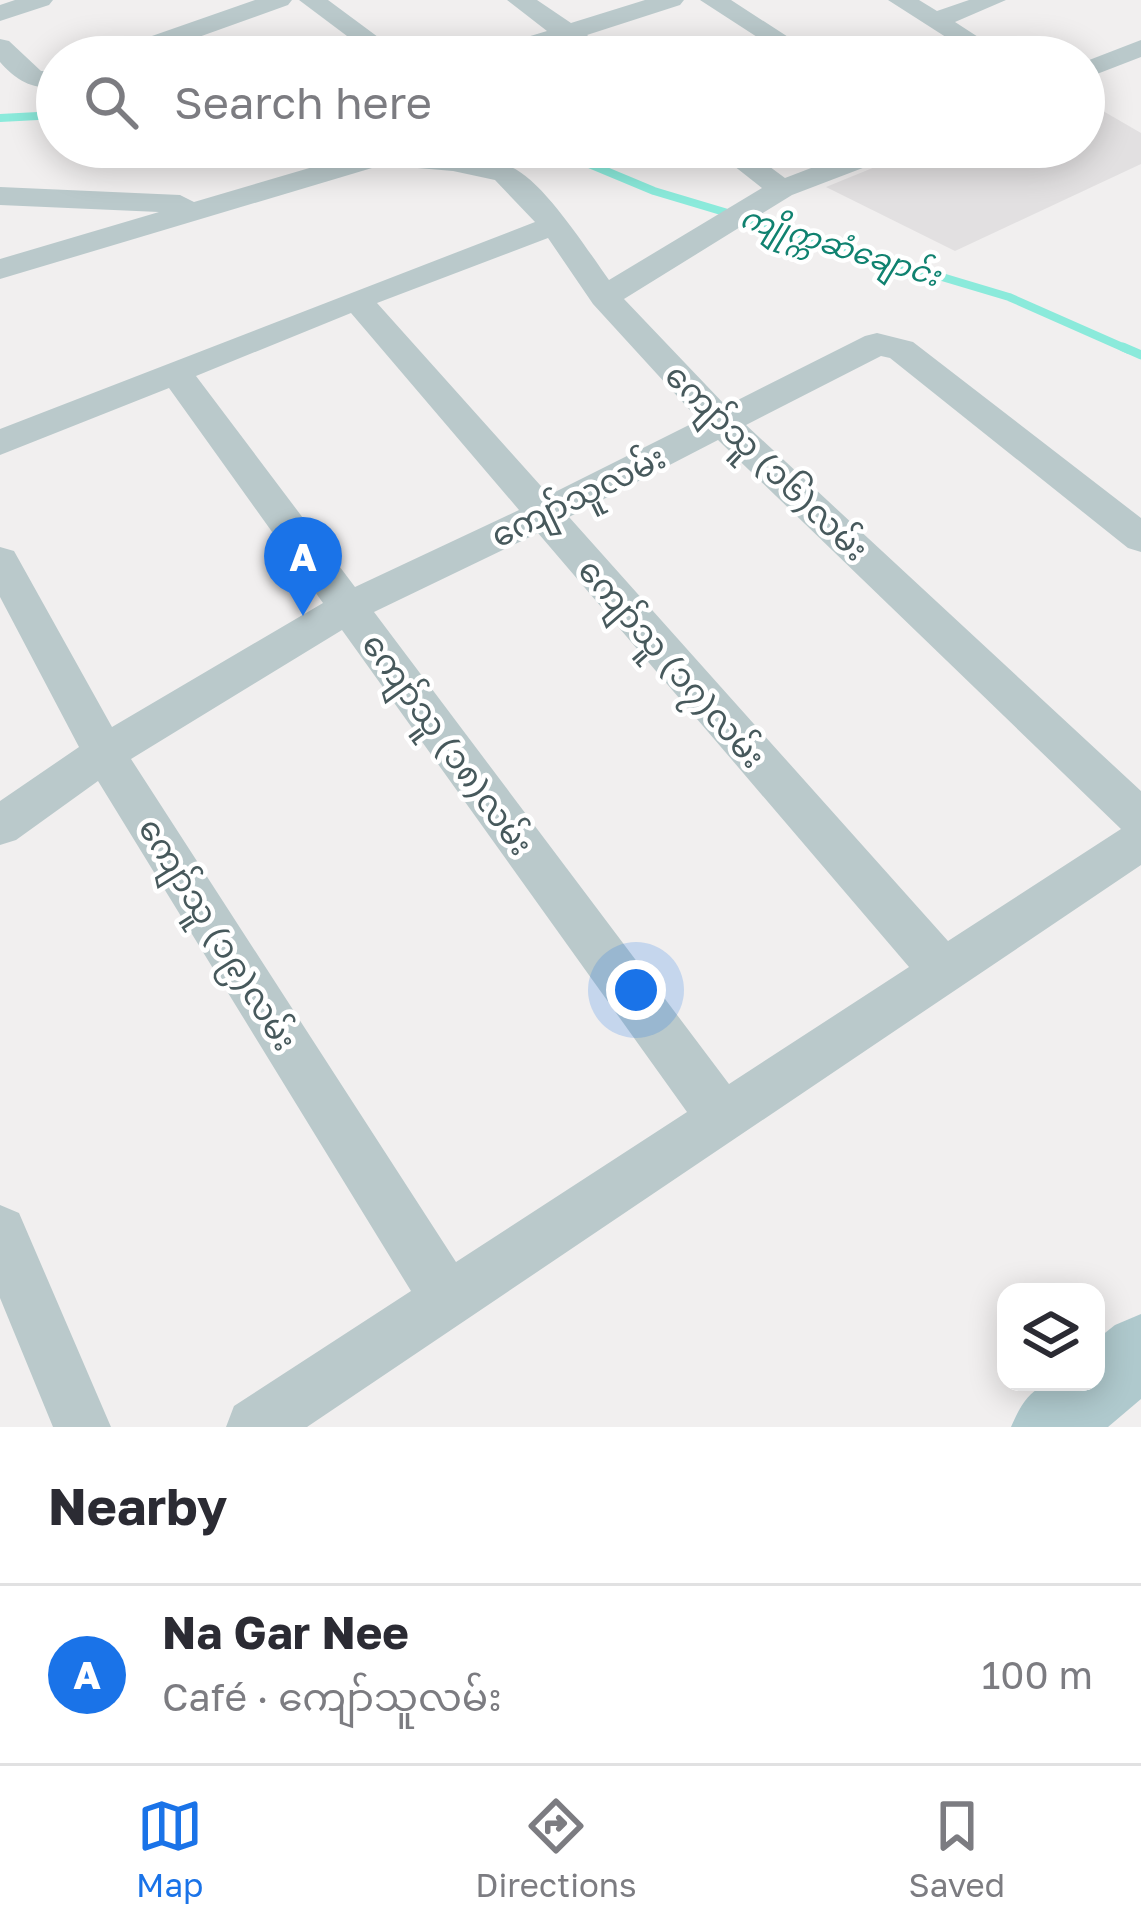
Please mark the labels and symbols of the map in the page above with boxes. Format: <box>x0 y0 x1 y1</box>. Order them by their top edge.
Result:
water label: ကျိုက္ကဆံချောင်း <box>734 197 947 302</box>
street label: ကျော်သူ (၁၆)လမ်း <box>652 354 878 574</box>
street label: ကျော်သူလမ်း <box>483 435 675 562</box>
pin: A <box>264 517 342 616</box>
street label: ကျော်သူ (၁၇)လမ်း <box>565 549 775 780</box>
street label: ကျော်သူ (၁၈)လမ်း <box>348 624 544 867</box>
street label: ကျော်သူ (၁၉)လမ်း <box>124 809 307 1061</box>
your location <box>606 960 666 1020</box>

